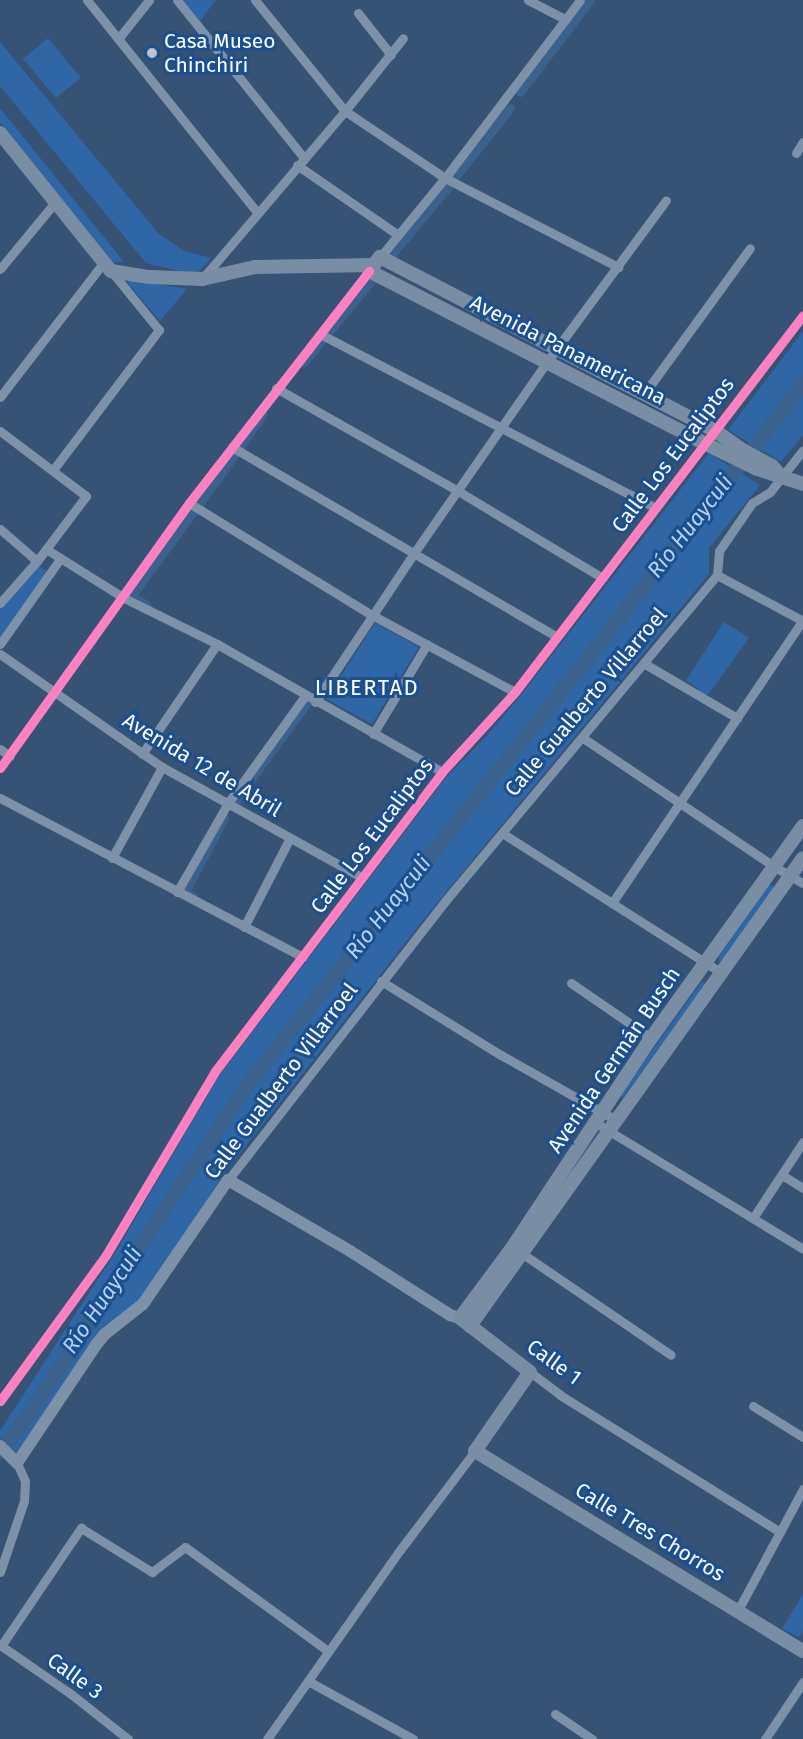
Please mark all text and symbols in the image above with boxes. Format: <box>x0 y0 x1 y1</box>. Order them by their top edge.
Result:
place label: Casa Museo Chinchiri <box>164 28 275 78</box>
marker: Casa Museo Chinchiri <box>145 46 159 60</box>
street label: Avenida Panamericana <box>466 290 670 410</box>
street label: Calle Los Eucaliptos <box>606 372 740 538</box>
water label: Río Huayculi <box>642 469 738 583</box>
street label: Calle Gualberto Villarroel <box>500 603 672 801</box>
district label: LIBERTAD <box>315 675 419 701</box>
street label: Avenida 12 de Abril <box>118 708 286 822</box>
street label: Calle Los Eucaliptos <box>305 753 439 919</box>
water label: Río Huayculi <box>340 850 436 964</box>
street label: Avenida Germán Busch <box>542 962 686 1158</box>
street label: Calle Gualberto Villarroel <box>199 978 363 1184</box>
water label: Río Huayculi <box>57 1241 147 1359</box>
street label: Calle 1 <box>522 1334 586 1390</box>
street label: Calle Tres Chorros <box>571 1477 729 1587</box>
street label: Calle 3 <box>42 1647 108 1705</box>

